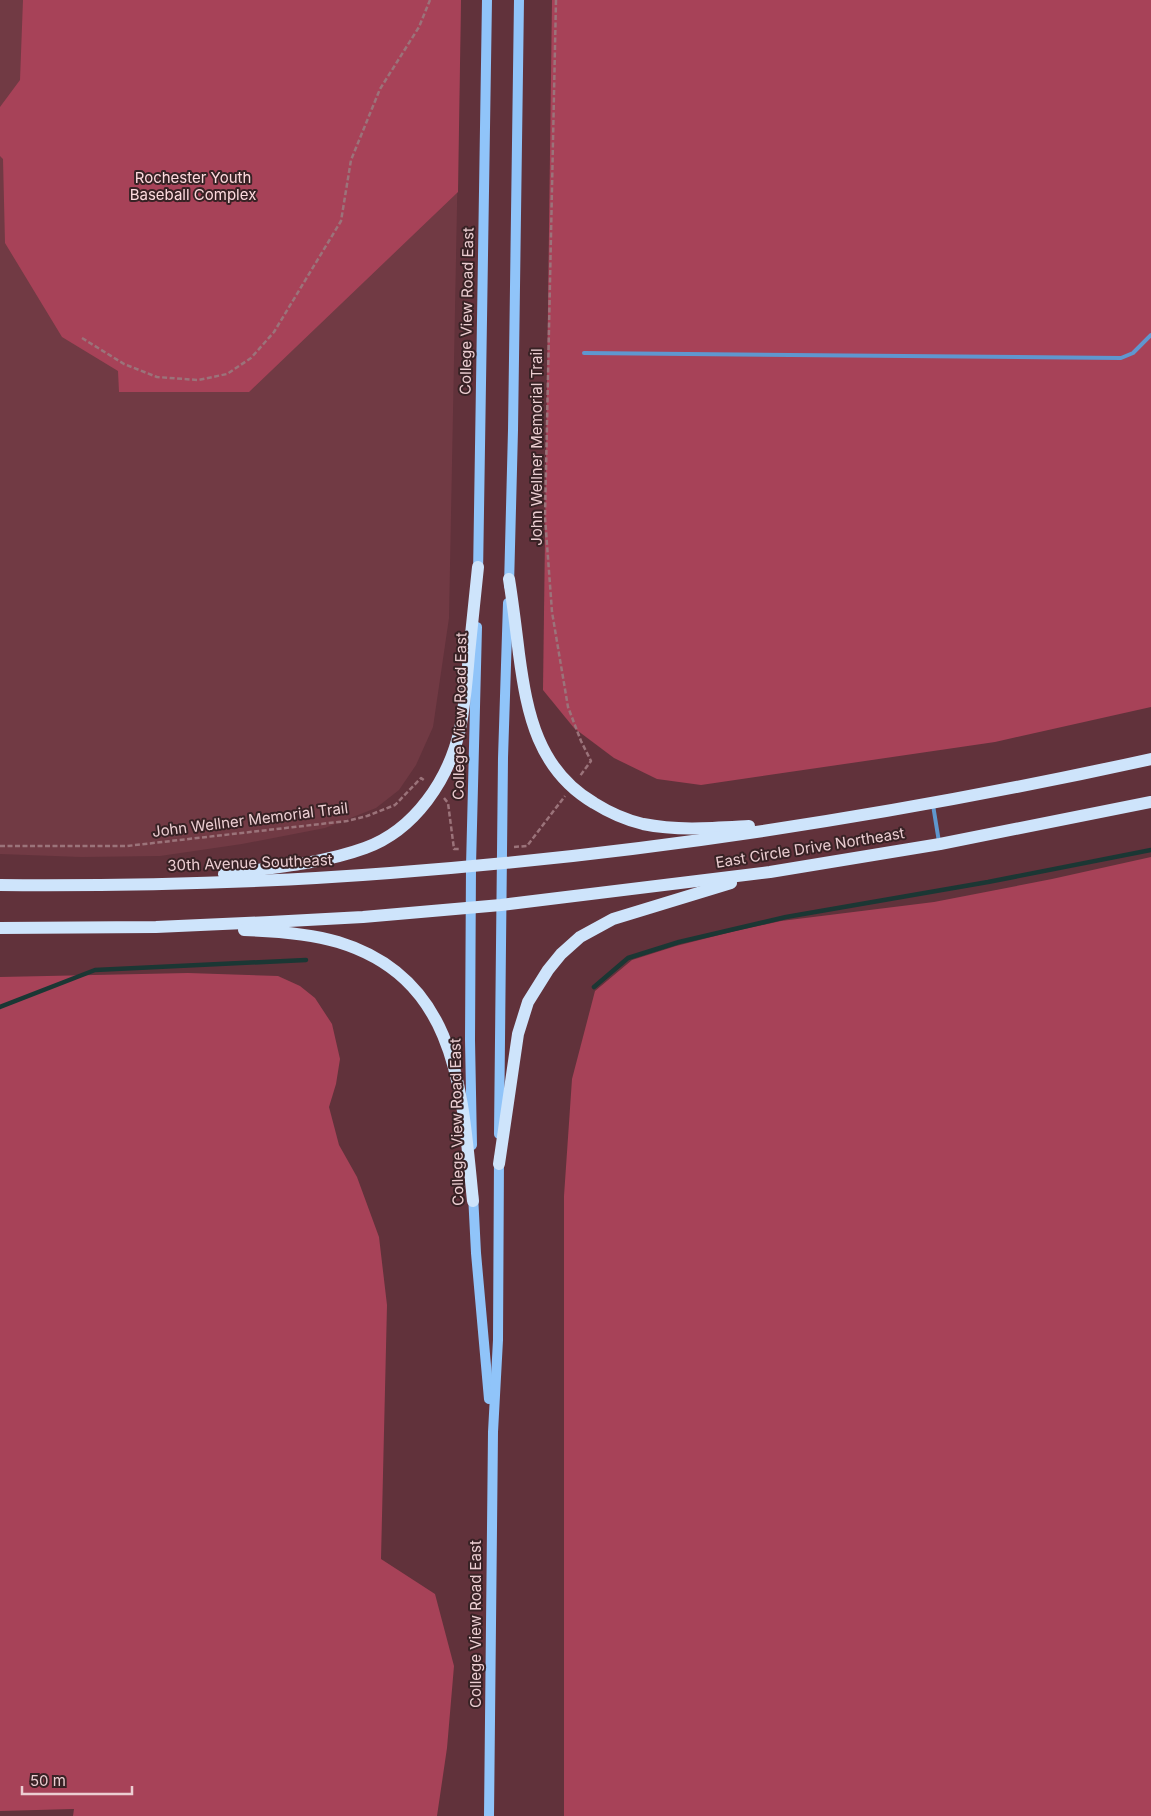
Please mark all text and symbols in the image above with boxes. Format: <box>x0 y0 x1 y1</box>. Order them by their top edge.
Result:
park label: Rochester Youth Baseball Complex <box>130 168 256 204</box>
street label: College View Road East <box>456 227 477 395</box>
street label: John Wellner Memorial Trail <box>527 348 546 546</box>
street label: College View Road East <box>449 632 470 800</box>
street label: John Wellner Memorial Trail <box>151 798 349 841</box>
street label: East Circle Drive Northeast <box>714 823 906 872</box>
street label: 30th Avenue Southeast <box>167 850 333 875</box>
street label: College View Road East <box>446 1038 467 1206</box>
street label: College View Road East <box>466 1540 485 1708</box>
scale bar <box>22 1764 132 1796</box>
text: 50 m <box>30 1771 66 1790</box>

